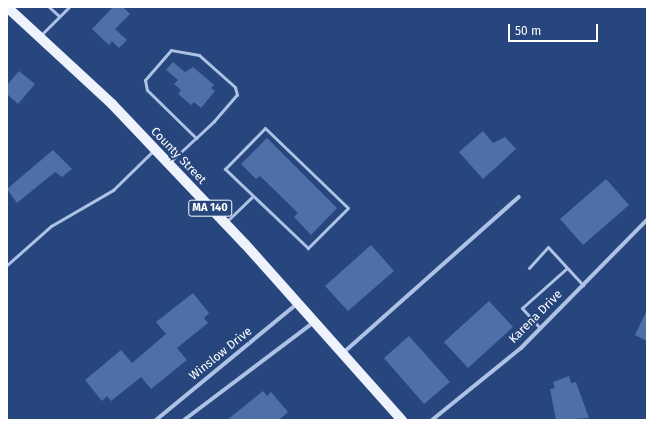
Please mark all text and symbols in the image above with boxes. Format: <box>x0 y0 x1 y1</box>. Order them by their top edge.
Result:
scale bar <box>510 16 600 42</box>
text: 50 m <box>515 24 541 38</box>
street label: County Street <box>147 125 209 187</box>
road number: MA 140 <box>188 199 232 217</box>
street label: Karena Drive <box>506 287 566 347</box>
street label: Winslow Drive <box>187 324 255 384</box>

